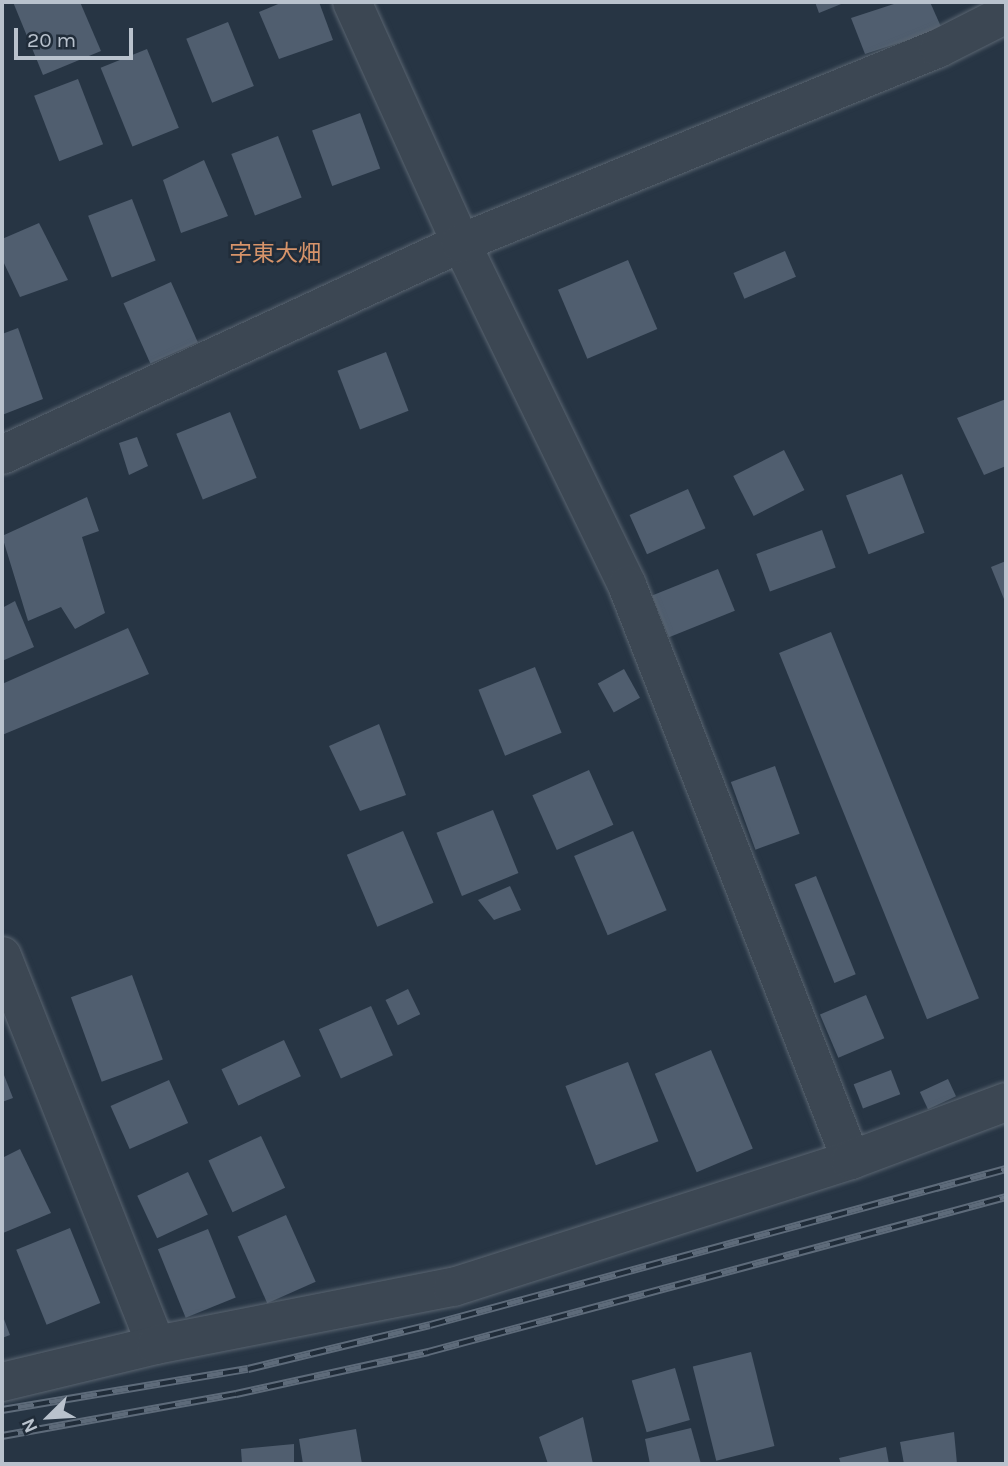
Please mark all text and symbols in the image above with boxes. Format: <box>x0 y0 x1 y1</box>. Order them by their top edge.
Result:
scale bar <box>18 14 136 58</box>
text: 20 m <box>27 28 76 52</box>
district label: 字東大畑 <box>229 240 321 268</box>
north arrow <box>14 1382 84 1452</box>
text: N <box>17 1415 43 1436</box>

